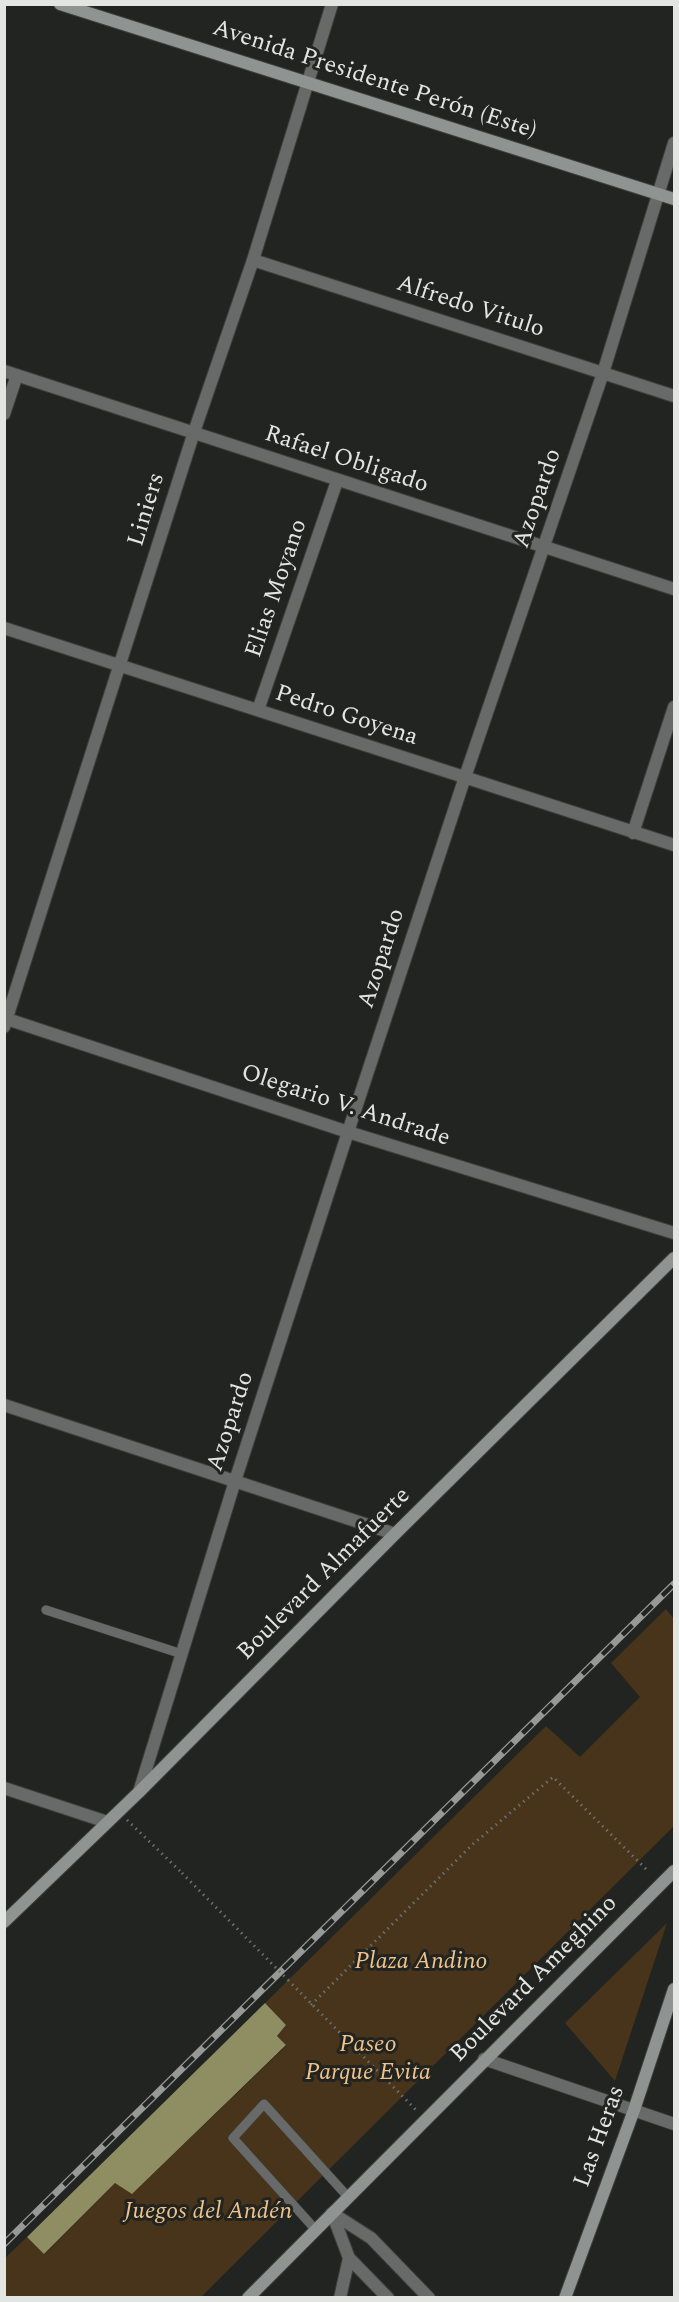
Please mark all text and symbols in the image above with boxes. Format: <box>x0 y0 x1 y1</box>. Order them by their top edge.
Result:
street label: Avenida Presidente Perón (Este) <box>208 15 540 147</box>
street label: Alfredo Vitulo <box>392 271 548 345</box>
street label: Rafael Obligado <box>260 421 432 501</box>
street label: Azopardo <box>509 446 569 552</box>
street label: Liniers <box>123 470 173 550</box>
street label: Elias Moyano <box>241 516 315 662</box>
street label: Pedro Goyena <box>271 680 421 754</box>
street label: Azopardo <box>353 905 413 1013</box>
street label: Olegario V. Andrade <box>237 1060 453 1154</box>
street label: Azopardo <box>202 1368 262 1476</box>
street label: Boulevard Almafuerte <box>232 1482 418 1668</box>
street label: Boulevard Ameghino <box>445 1890 625 2070</box>
park label: Plaza Andino <box>354 1949 488 1977</box>
park label: Paseo Parque Evita <box>305 2032 431 2088</box>
street label: Las Heras <box>569 2082 633 2192</box>
park label: Juegos del Andén <box>124 2199 292 2227</box>

